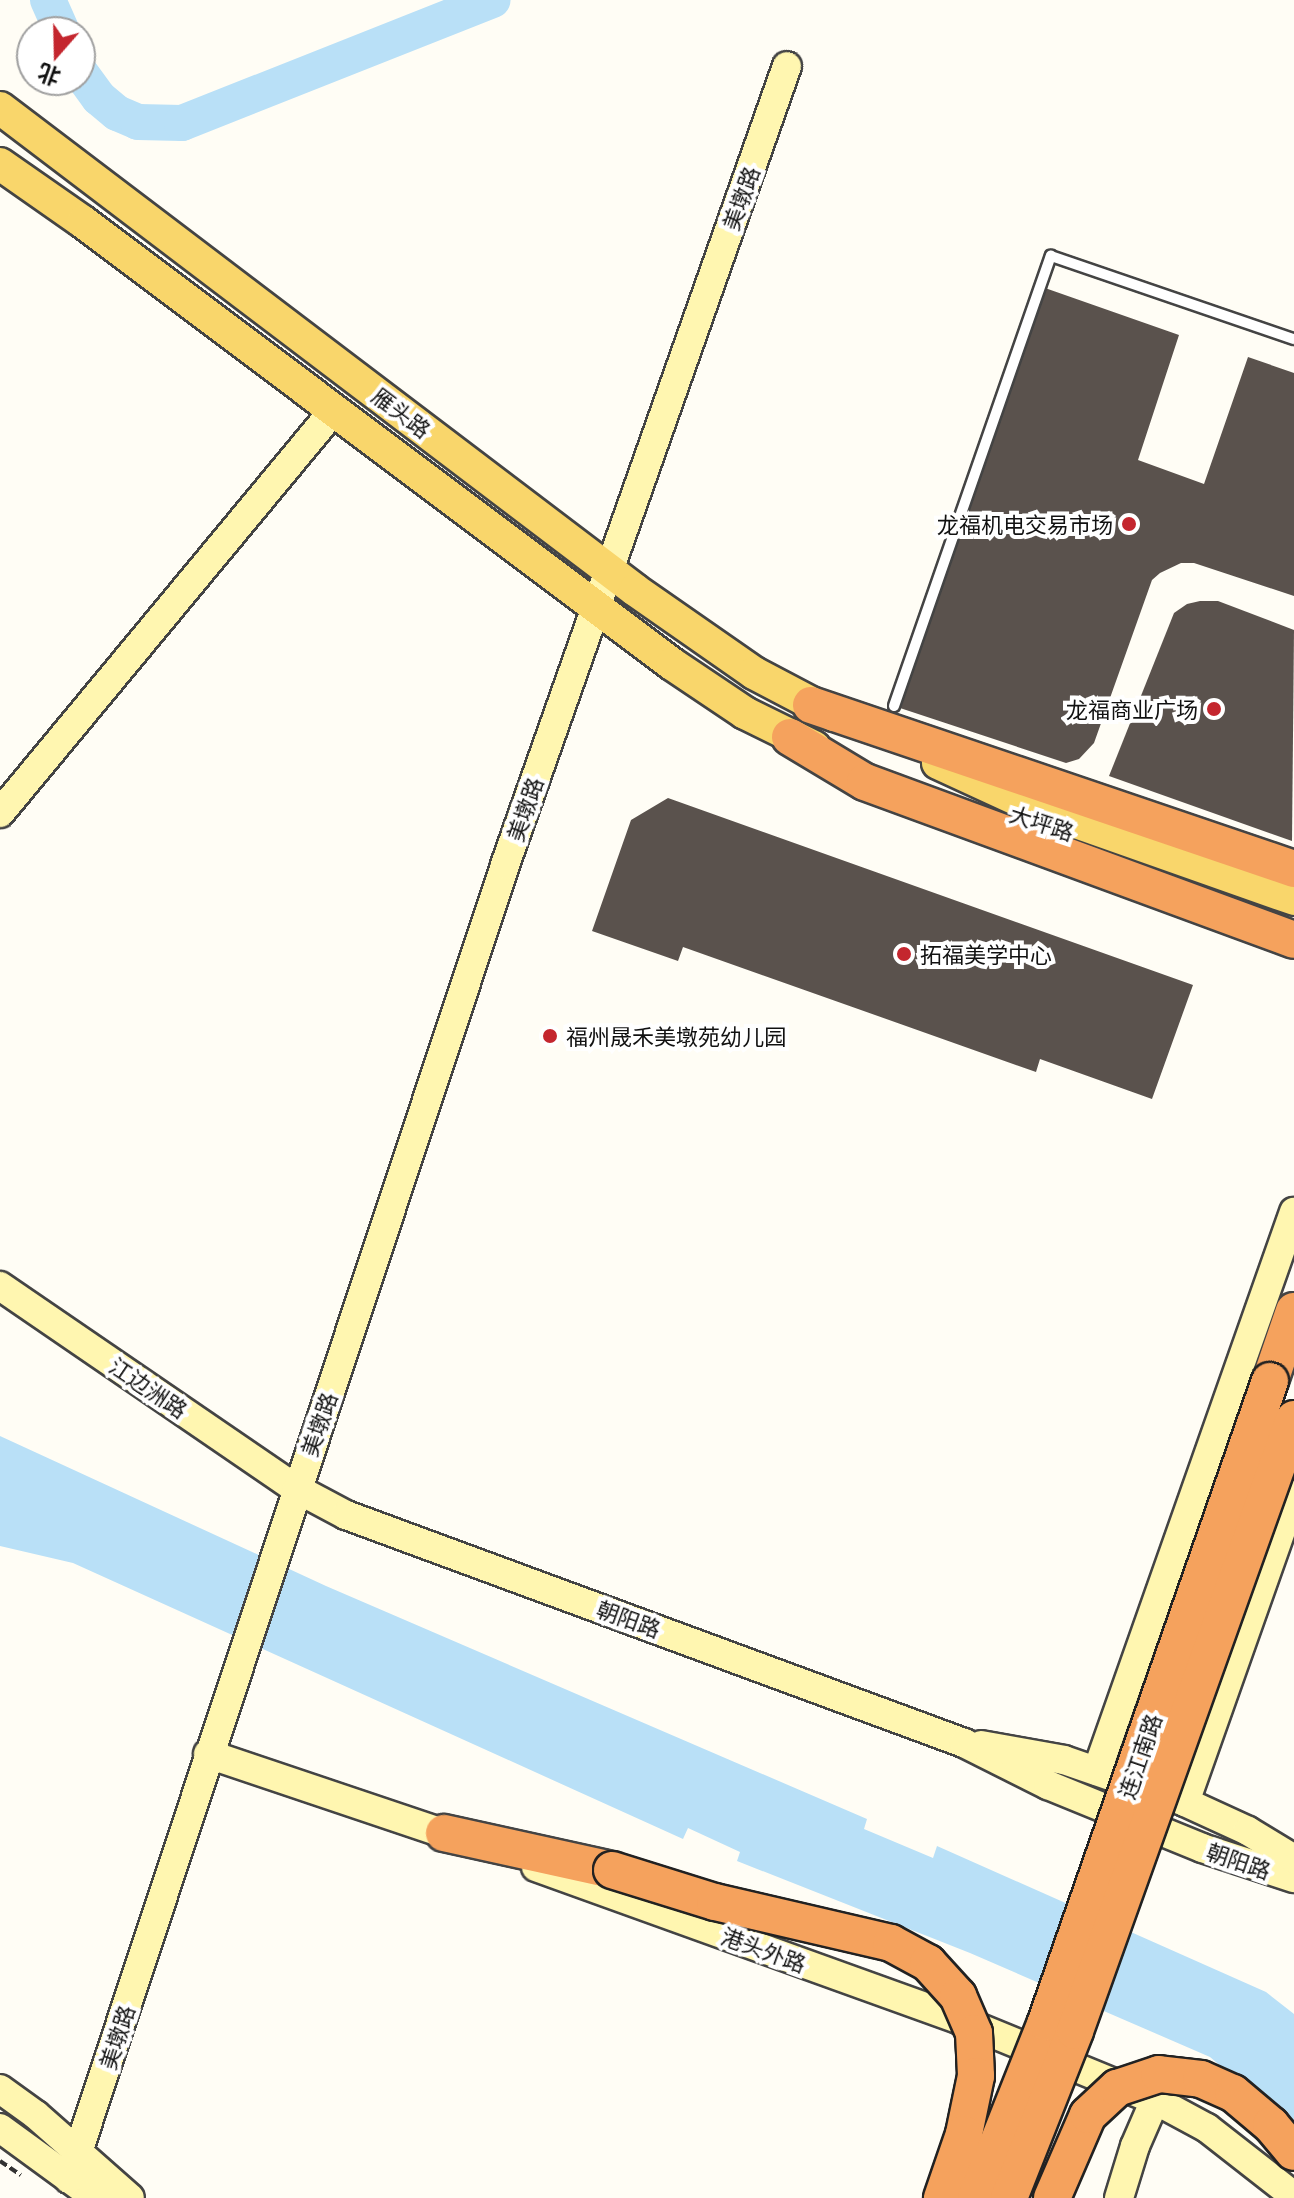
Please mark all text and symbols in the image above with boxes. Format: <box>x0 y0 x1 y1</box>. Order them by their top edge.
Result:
north arrow <box>16 16 96 96</box>
text: 北 <box>33 58 64 95</box>
street label: 美墩路 <box>716 162 764 234</box>
street label: 雁头路 <box>368 382 436 442</box>
place label: 龙福机电交易市场 <box>937 511 1113 537</box>
marker: 龙福机电交易市场 <box>1120 515 1138 533</box>
place label: 龙福商业广场 <box>1066 696 1198 722</box>
marker: 龙福商业广场 <box>1205 700 1223 718</box>
street label: 美墩路 <box>501 774 547 844</box>
street label: 大坪路 <box>1007 799 1077 845</box>
place label: 拓福美学中心 <box>920 941 1052 967</box>
marker: 拓福美学中心 <box>895 945 913 963</box>
place label: 福州晟禾美墩苑幼儿园 <box>566 1023 786 1049</box>
marker: 福州晟禾美墩苑幼儿园 <box>541 1027 559 1045</box>
street label: 江边洲路 <box>105 1351 193 1423</box>
street label: 美墩路 <box>295 1389 341 1459</box>
street label: 朝阳路 <box>593 1594 665 1642</box>
street label: 连江南路 <box>1112 1710 1166 1802</box>
street label: 朝阳路 <box>1204 1837 1274 1883</box>
street label: 港头外路 <box>718 1922 810 1976</box>
street label: 美墩路 <box>93 2002 139 2072</box>

